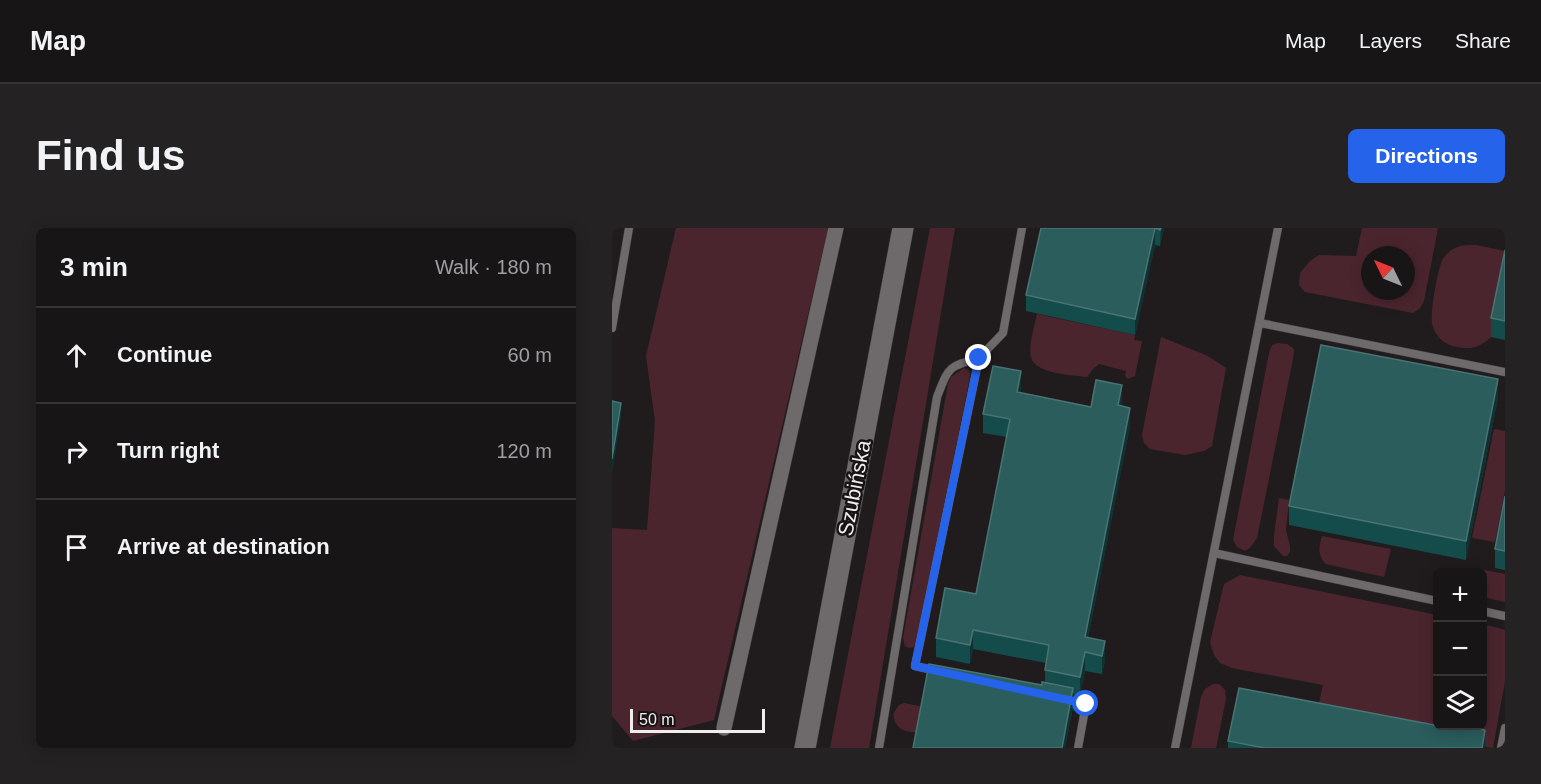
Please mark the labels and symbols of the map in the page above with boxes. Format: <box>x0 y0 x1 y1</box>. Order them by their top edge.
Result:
north arrow <box>1361 246 1415 300</box>
route end <box>965 344 991 370</box>
street label: Szubińska <box>833 438 875 538</box>
route start <box>1072 690 1098 716</box>
scale bar <box>630 706 765 733</box>

